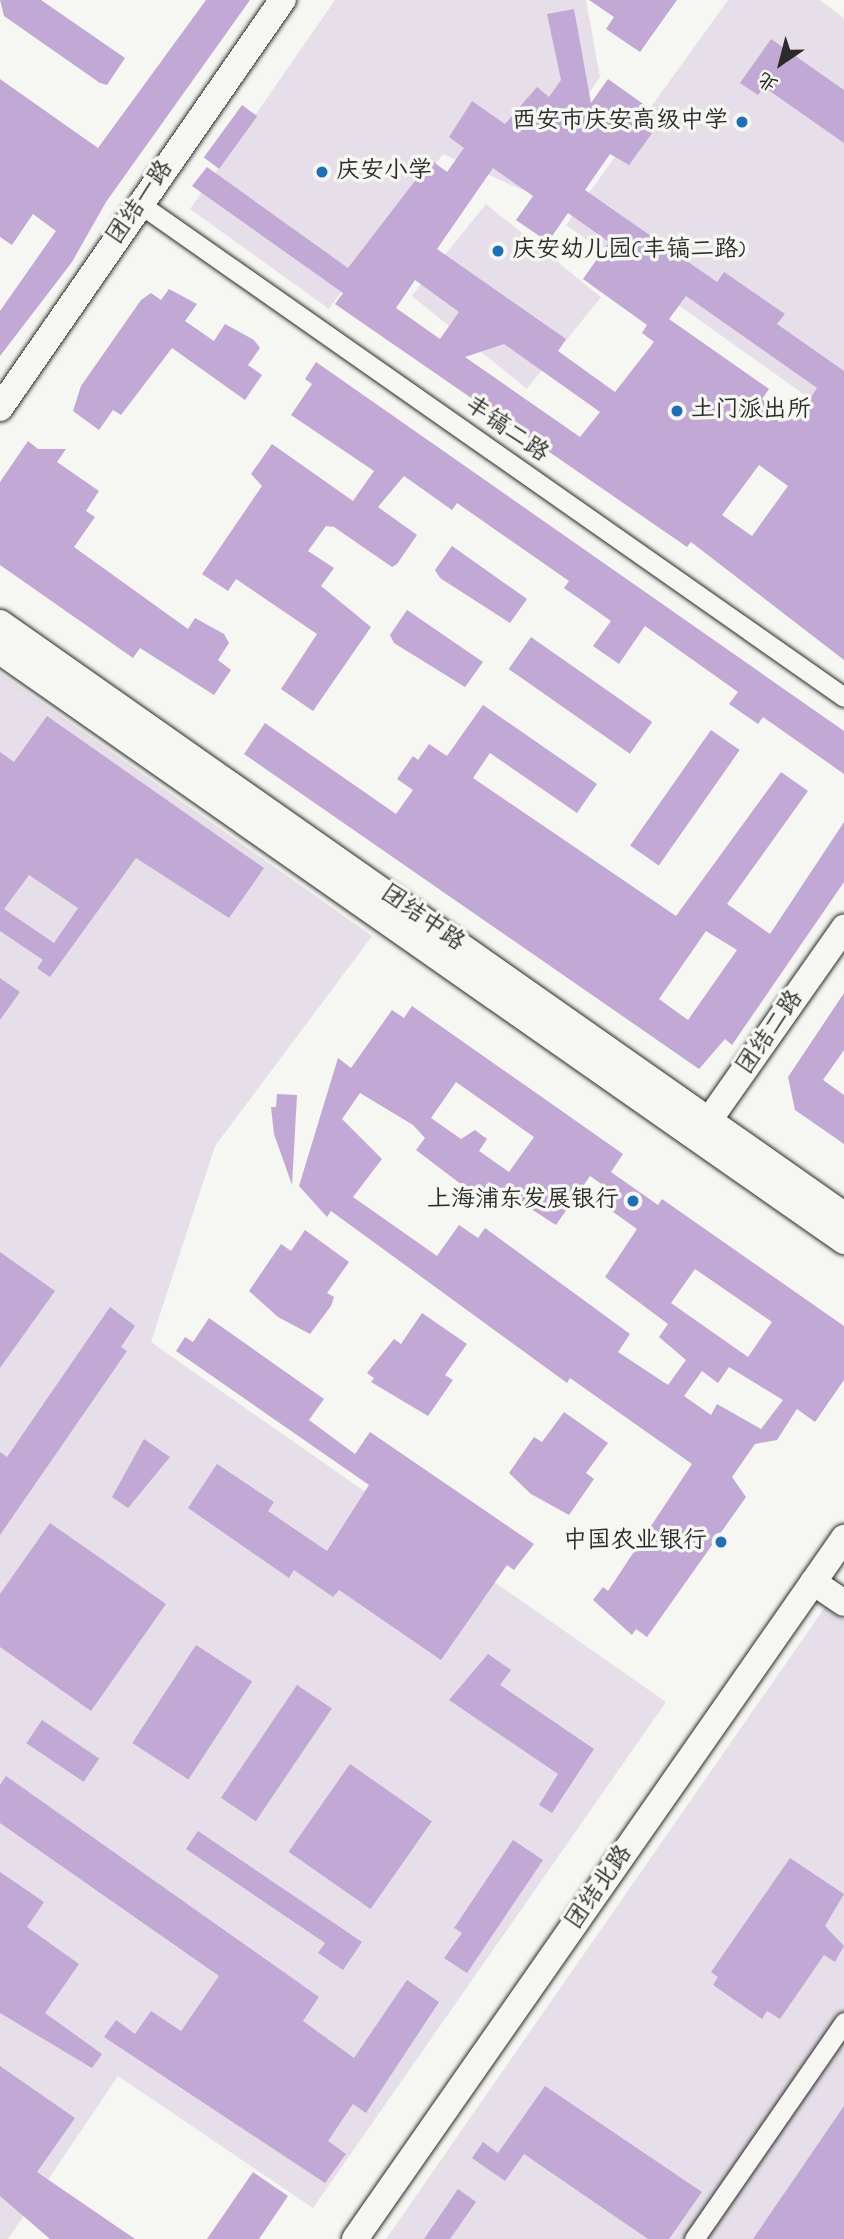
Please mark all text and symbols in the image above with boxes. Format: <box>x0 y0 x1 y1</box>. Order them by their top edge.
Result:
north arrow <box>746 28 816 98</box>
text: 北 <box>753 64 784 97</box>
place label: 西安市庆安高级中学 <box>512 108 728 136</box>
marker: 西安市庆安高级中学 <box>734 114 750 130</box>
street label: 团结一路 <box>102 155 180 251</box>
place label: 庆安小学 <box>336 158 432 186</box>
marker: 庆安小学 <box>314 164 330 180</box>
place label: 庆安幼儿园(丰镐二路) <box>512 237 745 265</box>
marker: 庆安幼儿园(丰镐二路) <box>490 243 506 259</box>
street label: 丰镐二路 <box>458 391 554 469</box>
place label: 土门派出所 <box>691 397 811 425</box>
marker: 土门派出所 <box>669 403 685 419</box>
street label: 团结中路 <box>374 880 470 958</box>
street label: 团结二路 <box>732 985 810 1081</box>
place label: 上海浦东发展银行 <box>427 1187 619 1215</box>
marker: 上海浦东发展银行 <box>625 1193 641 1209</box>
place label: 中国农业银行 <box>563 1528 707 1556</box>
marker: 中国农业银行 <box>713 1534 729 1550</box>
street label: 团结北路 <box>561 1840 639 1936</box>

